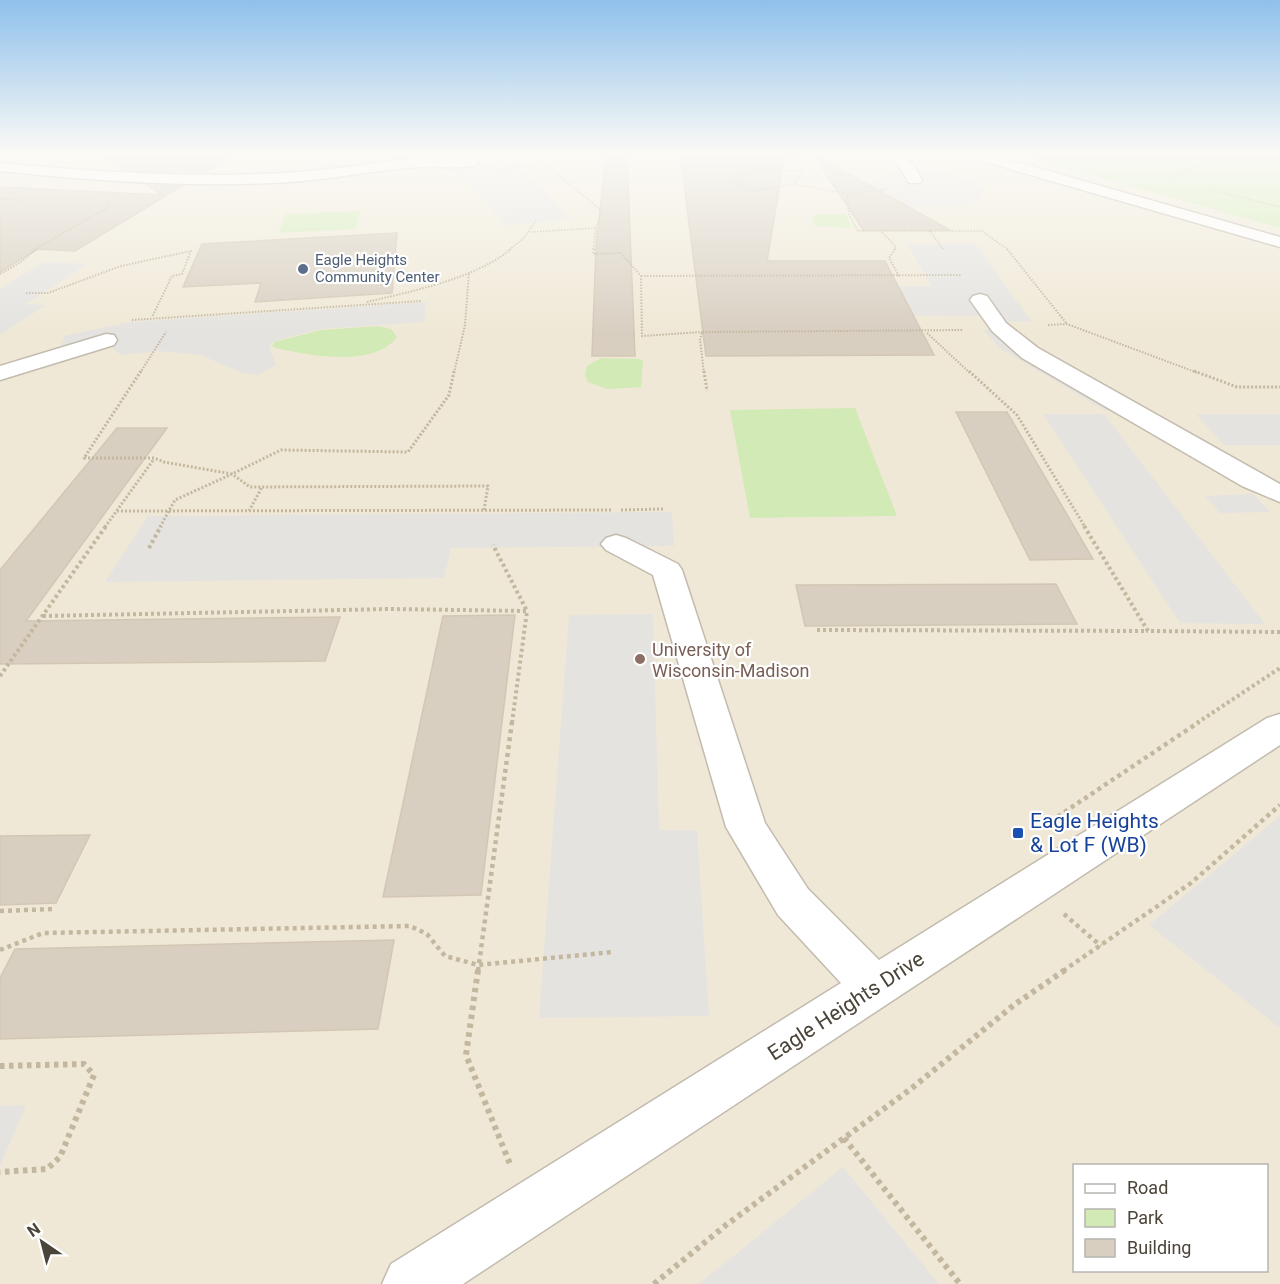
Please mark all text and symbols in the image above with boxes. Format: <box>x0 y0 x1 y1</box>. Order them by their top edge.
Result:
place label: Eagle Heights Community Center <box>315 251 440 286</box>
marker: Eagle Heights Community Center <box>296 262 310 276</box>
place label: University of Wisconsin-Madison <box>652 639 809 681</box>
marker: University of Wisconsin-Madison <box>633 652 647 666</box>
place label: Eagle Heights & Lot F (WB) <box>1030 809 1159 857</box>
marker: Eagle Heights & Lot F (WB) <box>1011 826 1025 840</box>
street label: Eagle Heights Drive <box>763 947 929 1065</box>
legend <box>1073 1164 1268 1272</box>
text: Road <box>1127 1177 1168 1198</box>
text: Park <box>1127 1207 1164 1228</box>
north arrow <box>12 1212 72 1272</box>
text: N <box>24 1219 44 1241</box>
text: Building <box>1127 1237 1191 1258</box>

